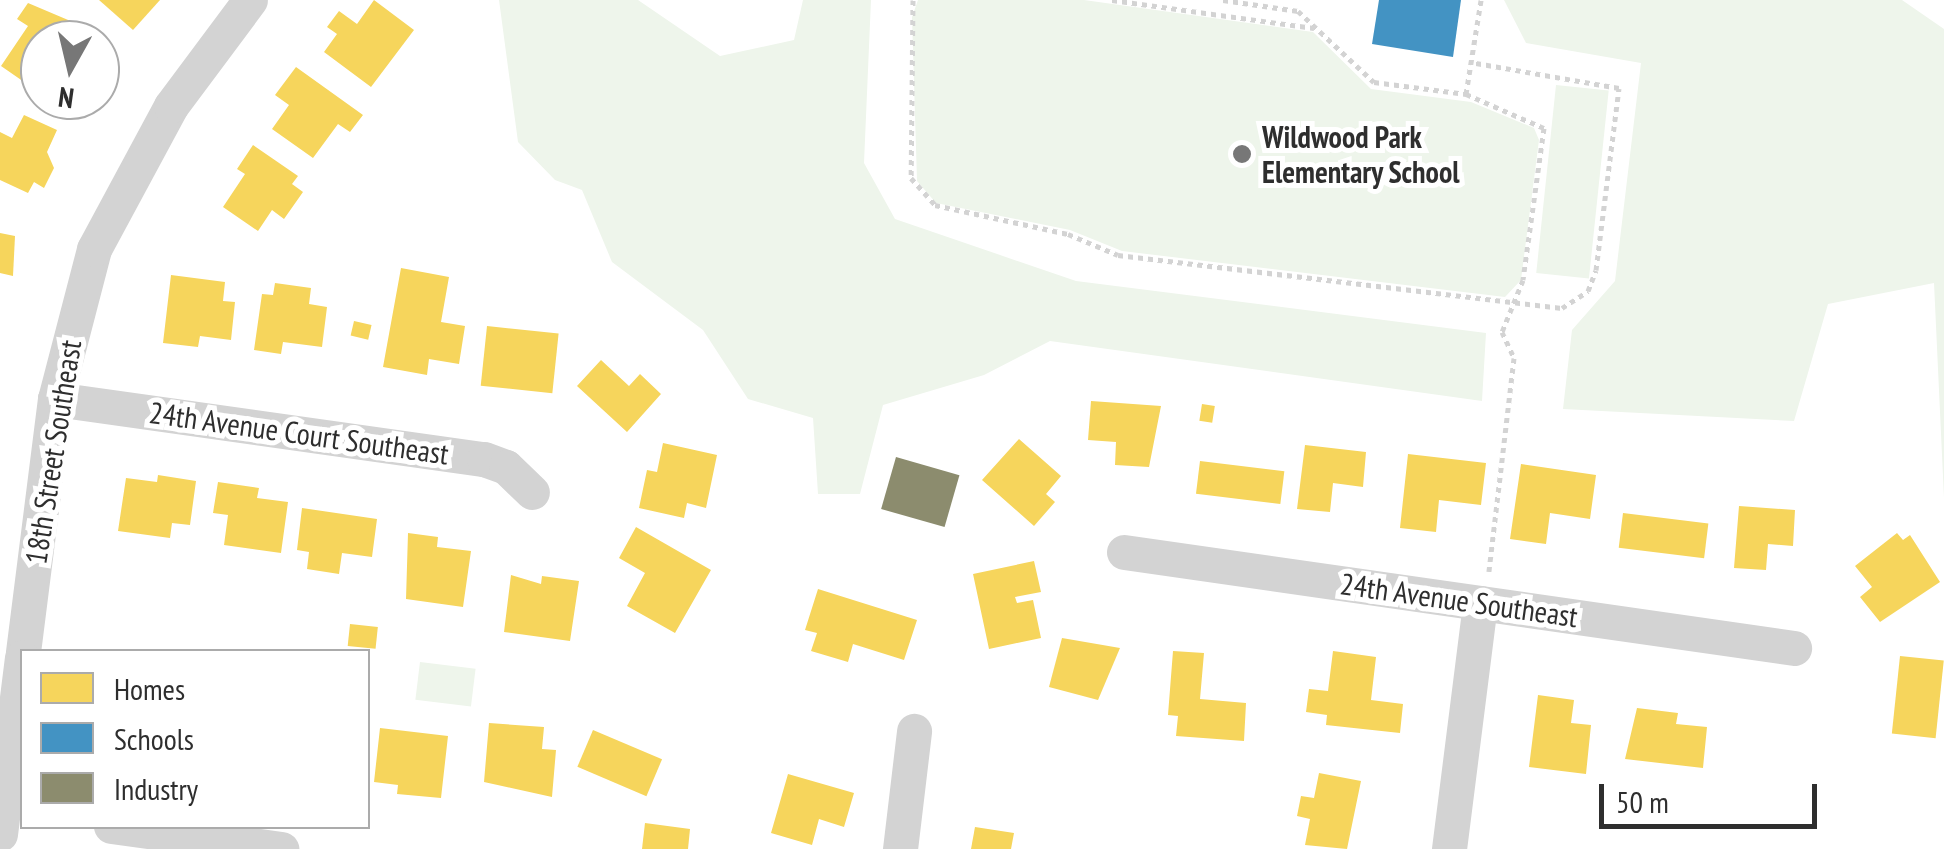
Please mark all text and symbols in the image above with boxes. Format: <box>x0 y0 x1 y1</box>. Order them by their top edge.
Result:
north arrow <box>20 20 120 120</box>
text: N <box>56 79 76 118</box>
place label: Wildwood Park Elementary School <box>1262 119 1460 190</box>
marker: Wildwood Park Elementary School <box>1231 143 1253 165</box>
street label: 18th Street Southeast <box>18 337 88 567</box>
street label: 24th Avenue Court Southeast <box>147 394 451 472</box>
street label: 24th Avenue Southeast <box>1338 565 1580 635</box>
legend <box>20 649 370 829</box>
text: Homes <box>114 669 185 708</box>
text: Schools <box>114 719 194 758</box>
scale bar <box>1604 764 1822 826</box>
text: Industry <box>114 769 198 808</box>
text: 50 m <box>1616 782 1669 821</box>

